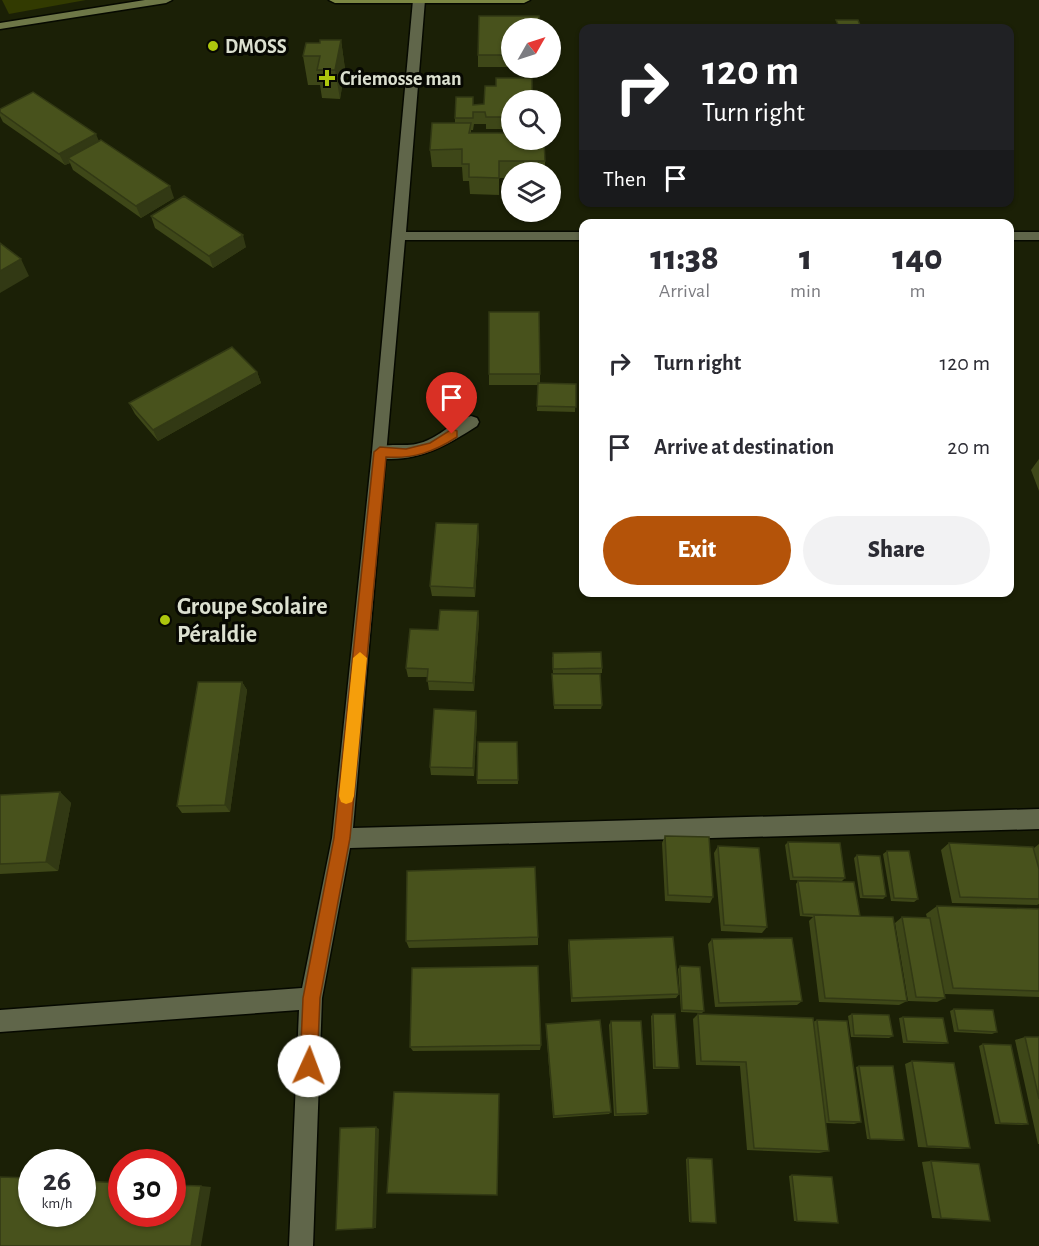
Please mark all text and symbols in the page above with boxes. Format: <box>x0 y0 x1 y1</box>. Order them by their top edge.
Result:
north arrow <box>501 18 561 78</box>
map controls <box>501 18 561 222</box>
place label: DMOSS <box>225 37 287 57</box>
marker: DMOSS <box>206 39 220 53</box>
icon: right <box>603 48 681 126</box>
text: 120 m <box>702 50 799 92</box>
marker: Criemosse man <box>318 69 336 87</box>
place label: Criemosse man <box>340 69 462 89</box>
button: search <box>501 90 561 150</box>
text: Turn right <box>702 99 805 126</box>
button: layers <box>501 162 561 222</box>
icon: arrive <box>659 162 692 195</box>
text: Then <box>603 168 647 190</box>
text: 11:38 <box>650 240 719 276</box>
text: 1 <box>799 240 812 276</box>
text: 140 <box>892 240 943 276</box>
text: Arrival <box>659 281 710 301</box>
text: min <box>790 281 821 301</box>
text: m <box>910 281 926 301</box>
icon: right <box>603 347 636 380</box>
text: Turn right <box>654 352 741 374</box>
text: 120 m <box>940 352 990 374</box>
pin <box>426 372 477 434</box>
icon: arrive <box>435 381 468 414</box>
icon: arrive <box>603 431 636 464</box>
text: Arrive at destination <box>654 436 834 458</box>
text: 20 m <box>947 436 990 458</box>
button: Exit <box>603 516 791 585</box>
button: Share <box>803 516 990 585</box>
place label: Groupe Scolaire Péraldie <box>177 595 327 647</box>
marker: Groupe Scolaire Péraldie <box>158 613 172 627</box>
position arrow <box>277 1034 341 1098</box>
speed limit sign: 30 <box>108 1149 186 1227</box>
text: 26 <box>43 1166 71 1196</box>
text: km/h <box>42 1196 72 1211</box>

